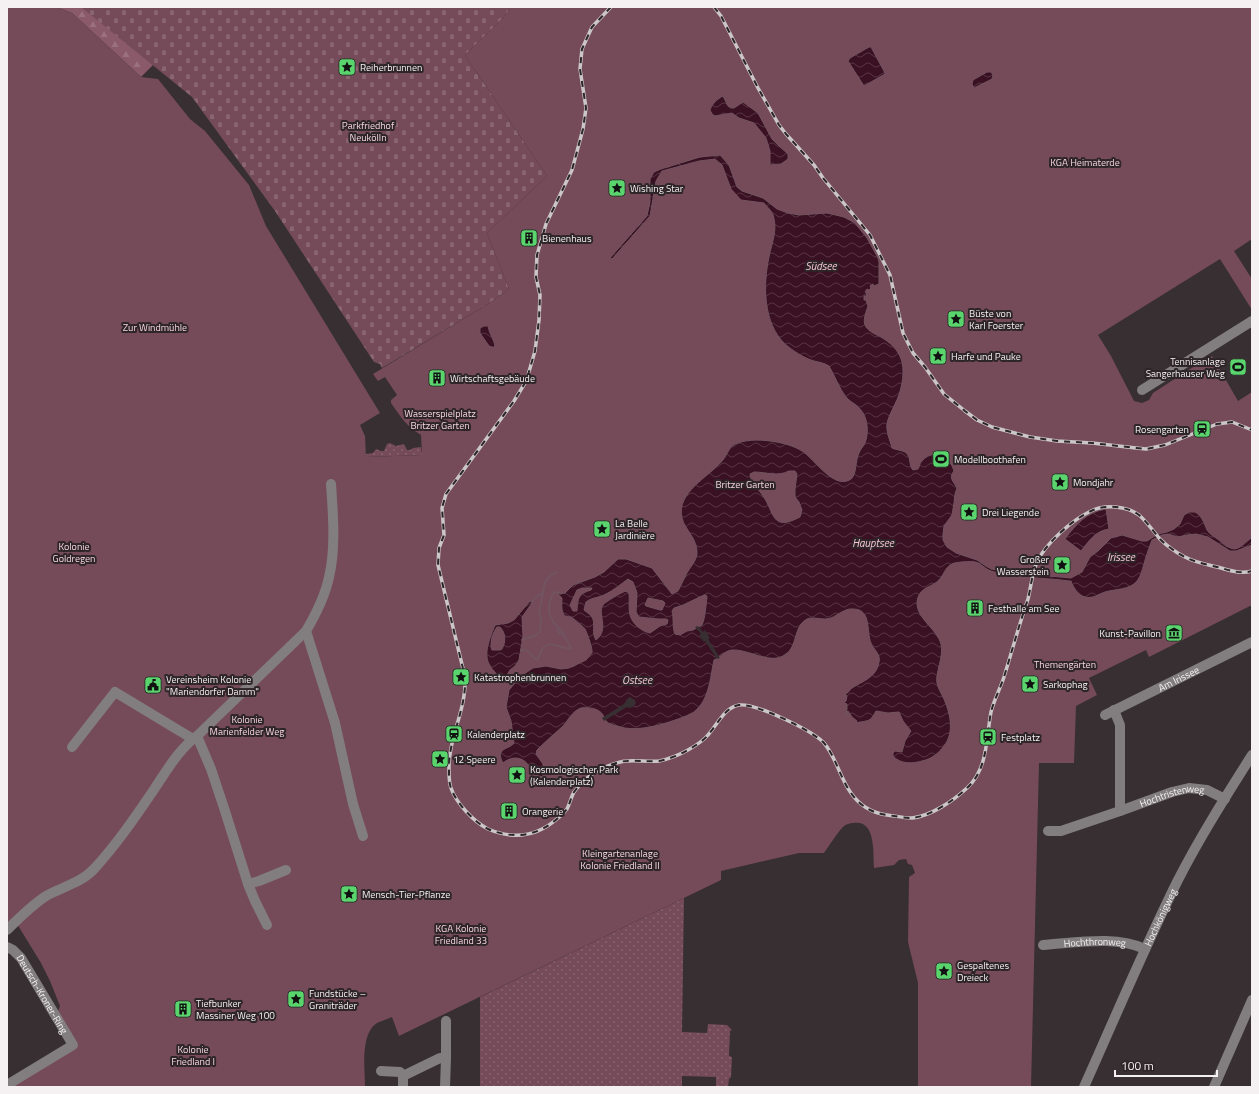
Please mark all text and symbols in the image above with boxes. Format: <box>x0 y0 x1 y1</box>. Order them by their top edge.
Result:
place icon: Reiherbrunnen <box>337 57 357 77</box>
place label: Reiherbrunnen <box>360 60 422 75</box>
park label: Parkfriedhof Neukölln <box>342 118 395 145</box>
park label: KGA Heimaterde <box>1050 155 1120 170</box>
place icon: Wishing Star <box>607 178 627 198</box>
place label: Wishing Star <box>630 181 684 196</box>
building icon: Bienenhaus <box>519 228 539 248</box>
place label: Bienenhaus <box>542 231 592 246</box>
water label: Südsee <box>805 258 838 274</box>
place label: Büste von Karl Foerster <box>969 306 1024 333</box>
place icon: Büste von Karl Foerster <box>946 309 966 329</box>
park label: Zur Windmühle <box>123 320 187 335</box>
place icon: Harfe und Pauke <box>928 346 948 366</box>
place label: Harfe und Pauke <box>951 349 1021 364</box>
place label: Tennisanlage Sangerhauser Weg <box>1146 354 1225 381</box>
sports icon: Tennisanlage Sangerhauser Weg <box>1228 357 1248 377</box>
building icon: Wirtschaftsgebäude <box>427 368 447 388</box>
place label: Wirtschaftsgebäude <box>450 371 535 386</box>
park label: Wasserspielplatz Britzer Garten <box>404 406 476 433</box>
station icon: Rosengarten <box>1192 419 1212 439</box>
place label: Rosengarten <box>1135 422 1189 437</box>
sports icon: Modellboothafen <box>931 449 951 469</box>
place label: Modellboothafen <box>954 452 1026 467</box>
place icon: Mondjahr <box>1050 472 1070 492</box>
place label: Mondjahr <box>1073 475 1114 490</box>
park label: Britzer Garten <box>715 477 775 492</box>
place icon: Drei Liegende <box>959 502 979 522</box>
place label: Drei Liegende <box>982 505 1039 520</box>
place label: La Belle Jardinière <box>615 516 655 543</box>
place icon: La Belle Jardinière <box>592 519 612 539</box>
water label: Hauptsee <box>852 535 895 551</box>
park label: Kolonie Goldregen <box>52 539 96 566</box>
water label: Irissee <box>1107 549 1136 565</box>
place label: Großer Wasserstein <box>997 552 1050 579</box>
place icon: Großer Wasserstein <box>1052 555 1072 575</box>
building icon: Festhalle am See <box>965 598 985 618</box>
place label: Festhalle am See <box>988 601 1060 616</box>
museum icon: Kunst-Pavillon <box>1164 623 1184 643</box>
place label: Kunst-Pavillon <box>1099 626 1161 641</box>
park label: Themengärten <box>1034 657 1096 672</box>
street label: Am Irissee <box>1156 662 1202 696</box>
place icon: Katastrophenbrunnen <box>451 667 471 687</box>
place label: Katastrophenbrunnen <box>474 670 566 685</box>
place label: Vereinsheim Kolonie "Mariendorfer Damm" <box>166 672 259 699</box>
water label: Ostsee <box>622 672 653 688</box>
place icon: Sarkophag <box>1020 674 1040 694</box>
public building icon: Vereinsheim Kolonie "Mariendorfer Damm" <box>143 675 163 695</box>
place label: Sarkophag <box>1043 677 1088 692</box>
park label: Kolonie Marienfelder Weg <box>210 712 284 739</box>
station icon: Kalenderplatz <box>444 724 464 744</box>
place label: Kalenderplatz <box>467 727 525 742</box>
station icon: Festplatz <box>978 727 998 747</box>
place label: Festplatz <box>1001 730 1040 745</box>
place icon: 12 Speere <box>430 749 450 769</box>
place label: 12 Speere <box>453 752 496 767</box>
place label: Kosmologischer Park (Kalenderplatz) <box>530 762 618 789</box>
place icon: Kosmologischer Park (Kalenderplatz) <box>507 765 527 785</box>
street label: Hochtristenweg <box>1137 781 1205 811</box>
building icon: Orangerie <box>499 801 519 821</box>
place label: Orangerie <box>522 804 563 819</box>
park label: Kleingartenanlage Kolonie Friedland II <box>580 846 660 873</box>
place icon: Mensch-Tier-Pflanze <box>339 884 359 904</box>
street label: Hochkönigweg <box>1140 886 1181 949</box>
place label: Mensch-Tier-Pflanze <box>362 887 450 902</box>
park label: KGA Kolonie Friedland 33 <box>435 921 487 948</box>
street label: Hochthronweg <box>1063 934 1127 951</box>
street label: Deutsch-Kroner-Ring <box>13 952 72 1037</box>
place label: Gespaltenes Dreieck <box>957 958 1009 985</box>
place icon: Gespaltenes Dreieck <box>934 961 954 981</box>
place label: Fundstücke – Graniträder <box>309 986 366 1013</box>
place icon: Fundstücke – Graniträder <box>286 989 306 1009</box>
place label: Tiefbunker Massiner Weg 100 <box>196 996 275 1023</box>
building icon: Tiefbunker Massiner Weg 100 <box>173 999 193 1019</box>
park label: Kolonie Friedland I <box>171 1042 215 1069</box>
scale bar <box>1115 1052 1217 1078</box>
text: 100 m <box>1121 1056 1154 1075</box>

